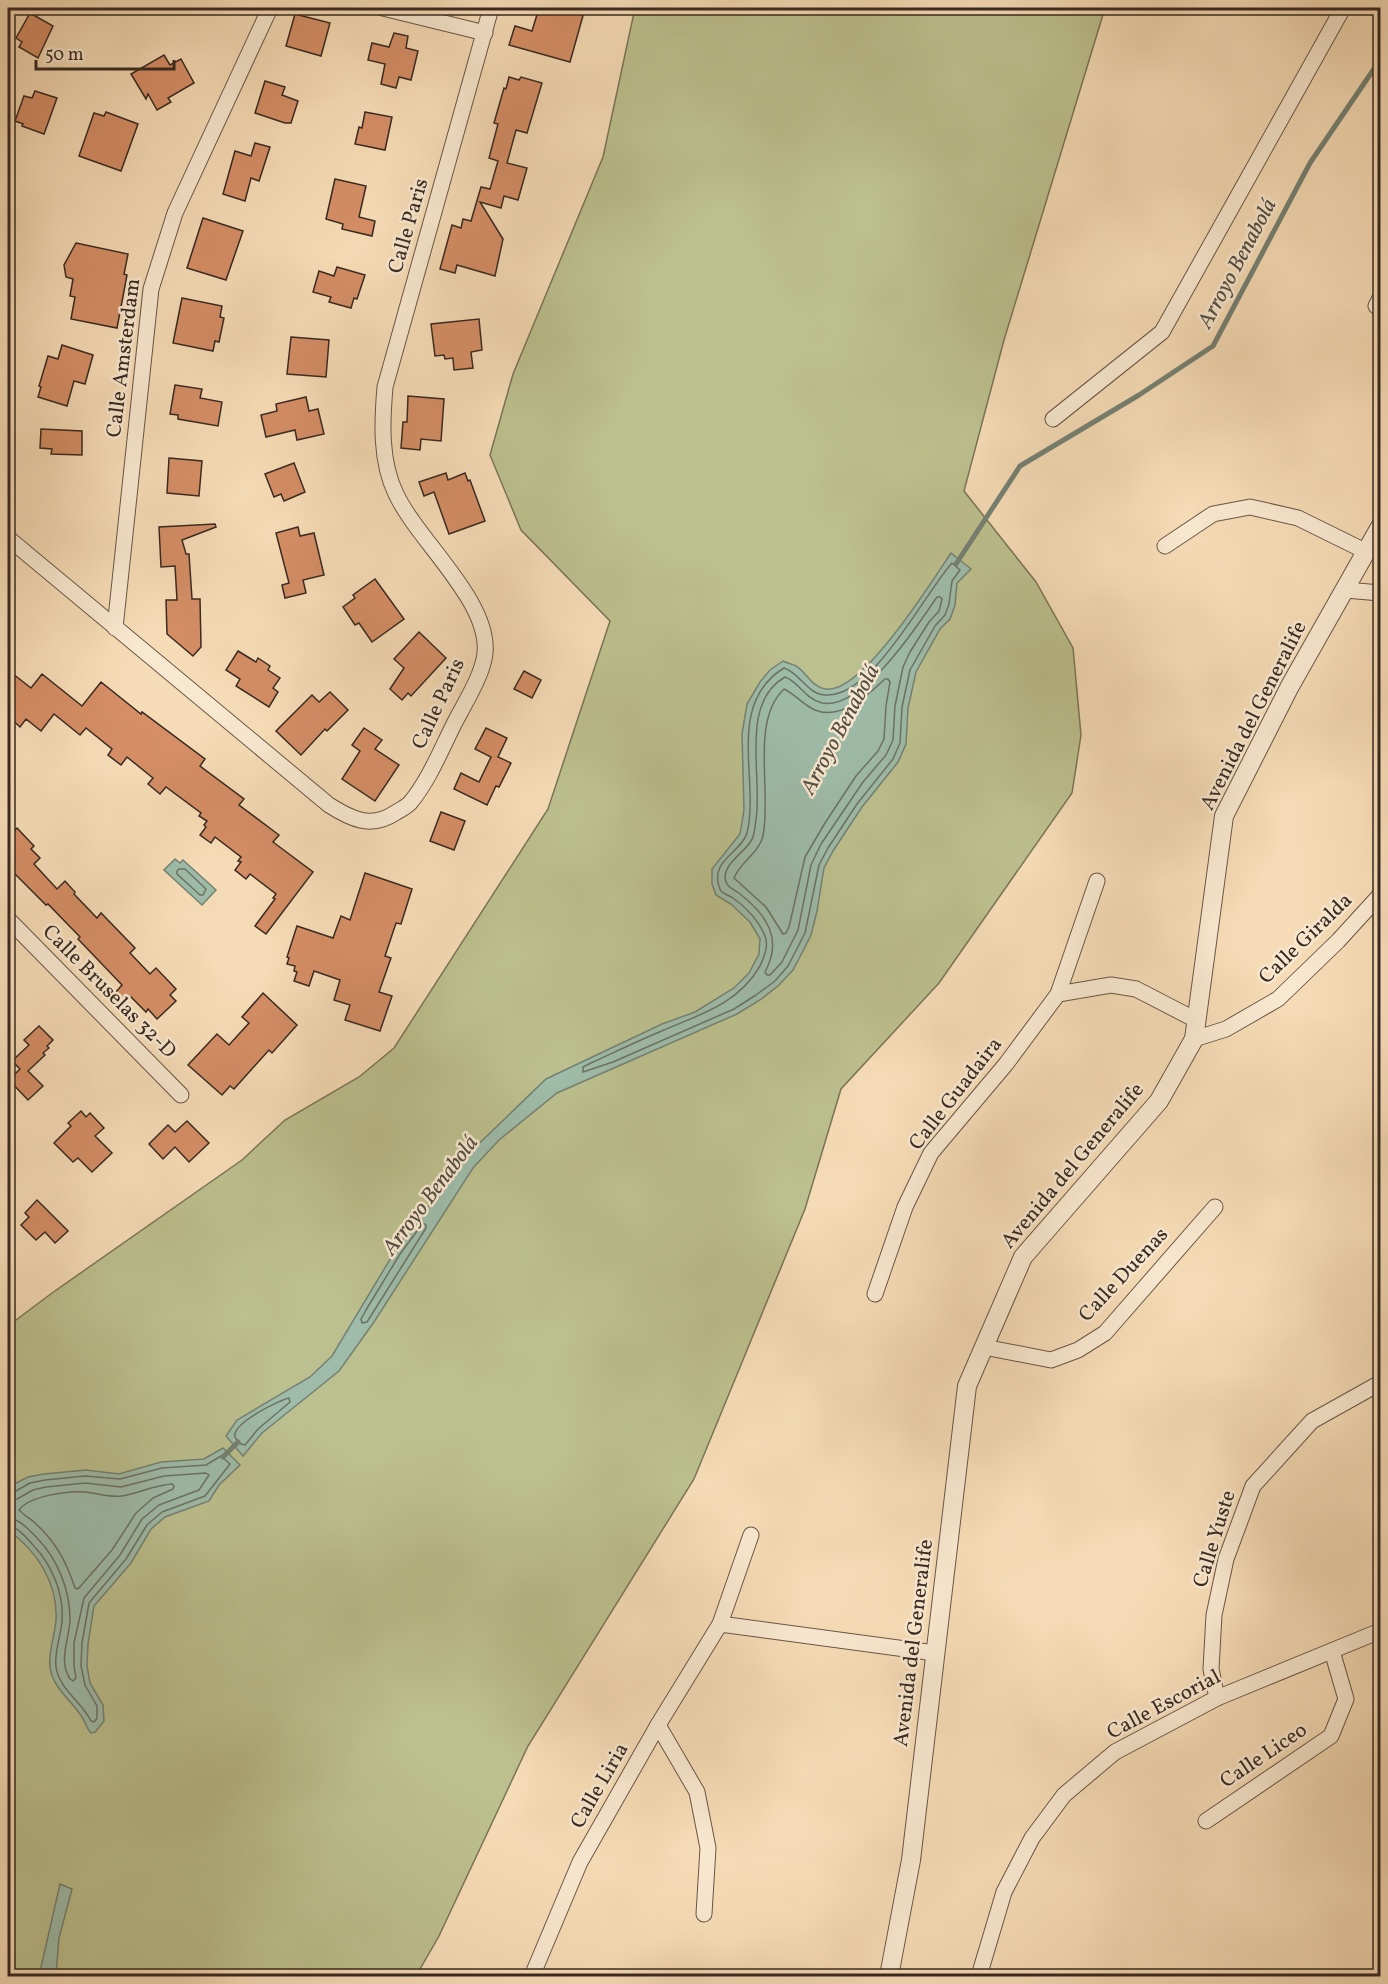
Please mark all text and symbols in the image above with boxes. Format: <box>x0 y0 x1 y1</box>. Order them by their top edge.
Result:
scale bar <box>36 33 174 71</box>
text: 50 m <box>45 43 84 68</box>
street label: Calle Paris <box>382 175 436 277</box>
water label: Arroyo Benabolá <box>1190 194 1285 335</box>
street label: Calle Amsterdam <box>100 277 148 439</box>
street label: Avenida del Generalife <box>1194 616 1314 816</box>
street label: Calle Paris <box>405 654 473 754</box>
water label: Arroyo Benabolá <box>793 660 888 801</box>
street label: Calle Giralda <box>1253 887 1359 991</box>
street label: Calle Bruselas 32-D <box>35 918 183 1066</box>
street label: Calle Guadaira <box>903 1031 1009 1157</box>
street label: Avenida del Generalife <box>995 1077 1151 1255</box>
water label: Arroyo Benabolá <box>375 1130 486 1263</box>
street label: Calle Duenas <box>1072 1221 1176 1329</box>
street label: Calle Yuste <box>1186 1487 1244 1591</box>
street label: Avenida del Generalife <box>887 1538 941 1748</box>
street label: Calle Escorial <box>1102 1663 1226 1747</box>
street label: Calle Liceo <box>1215 1716 1313 1796</box>
street label: Calle Liria <box>564 1738 636 1834</box>

